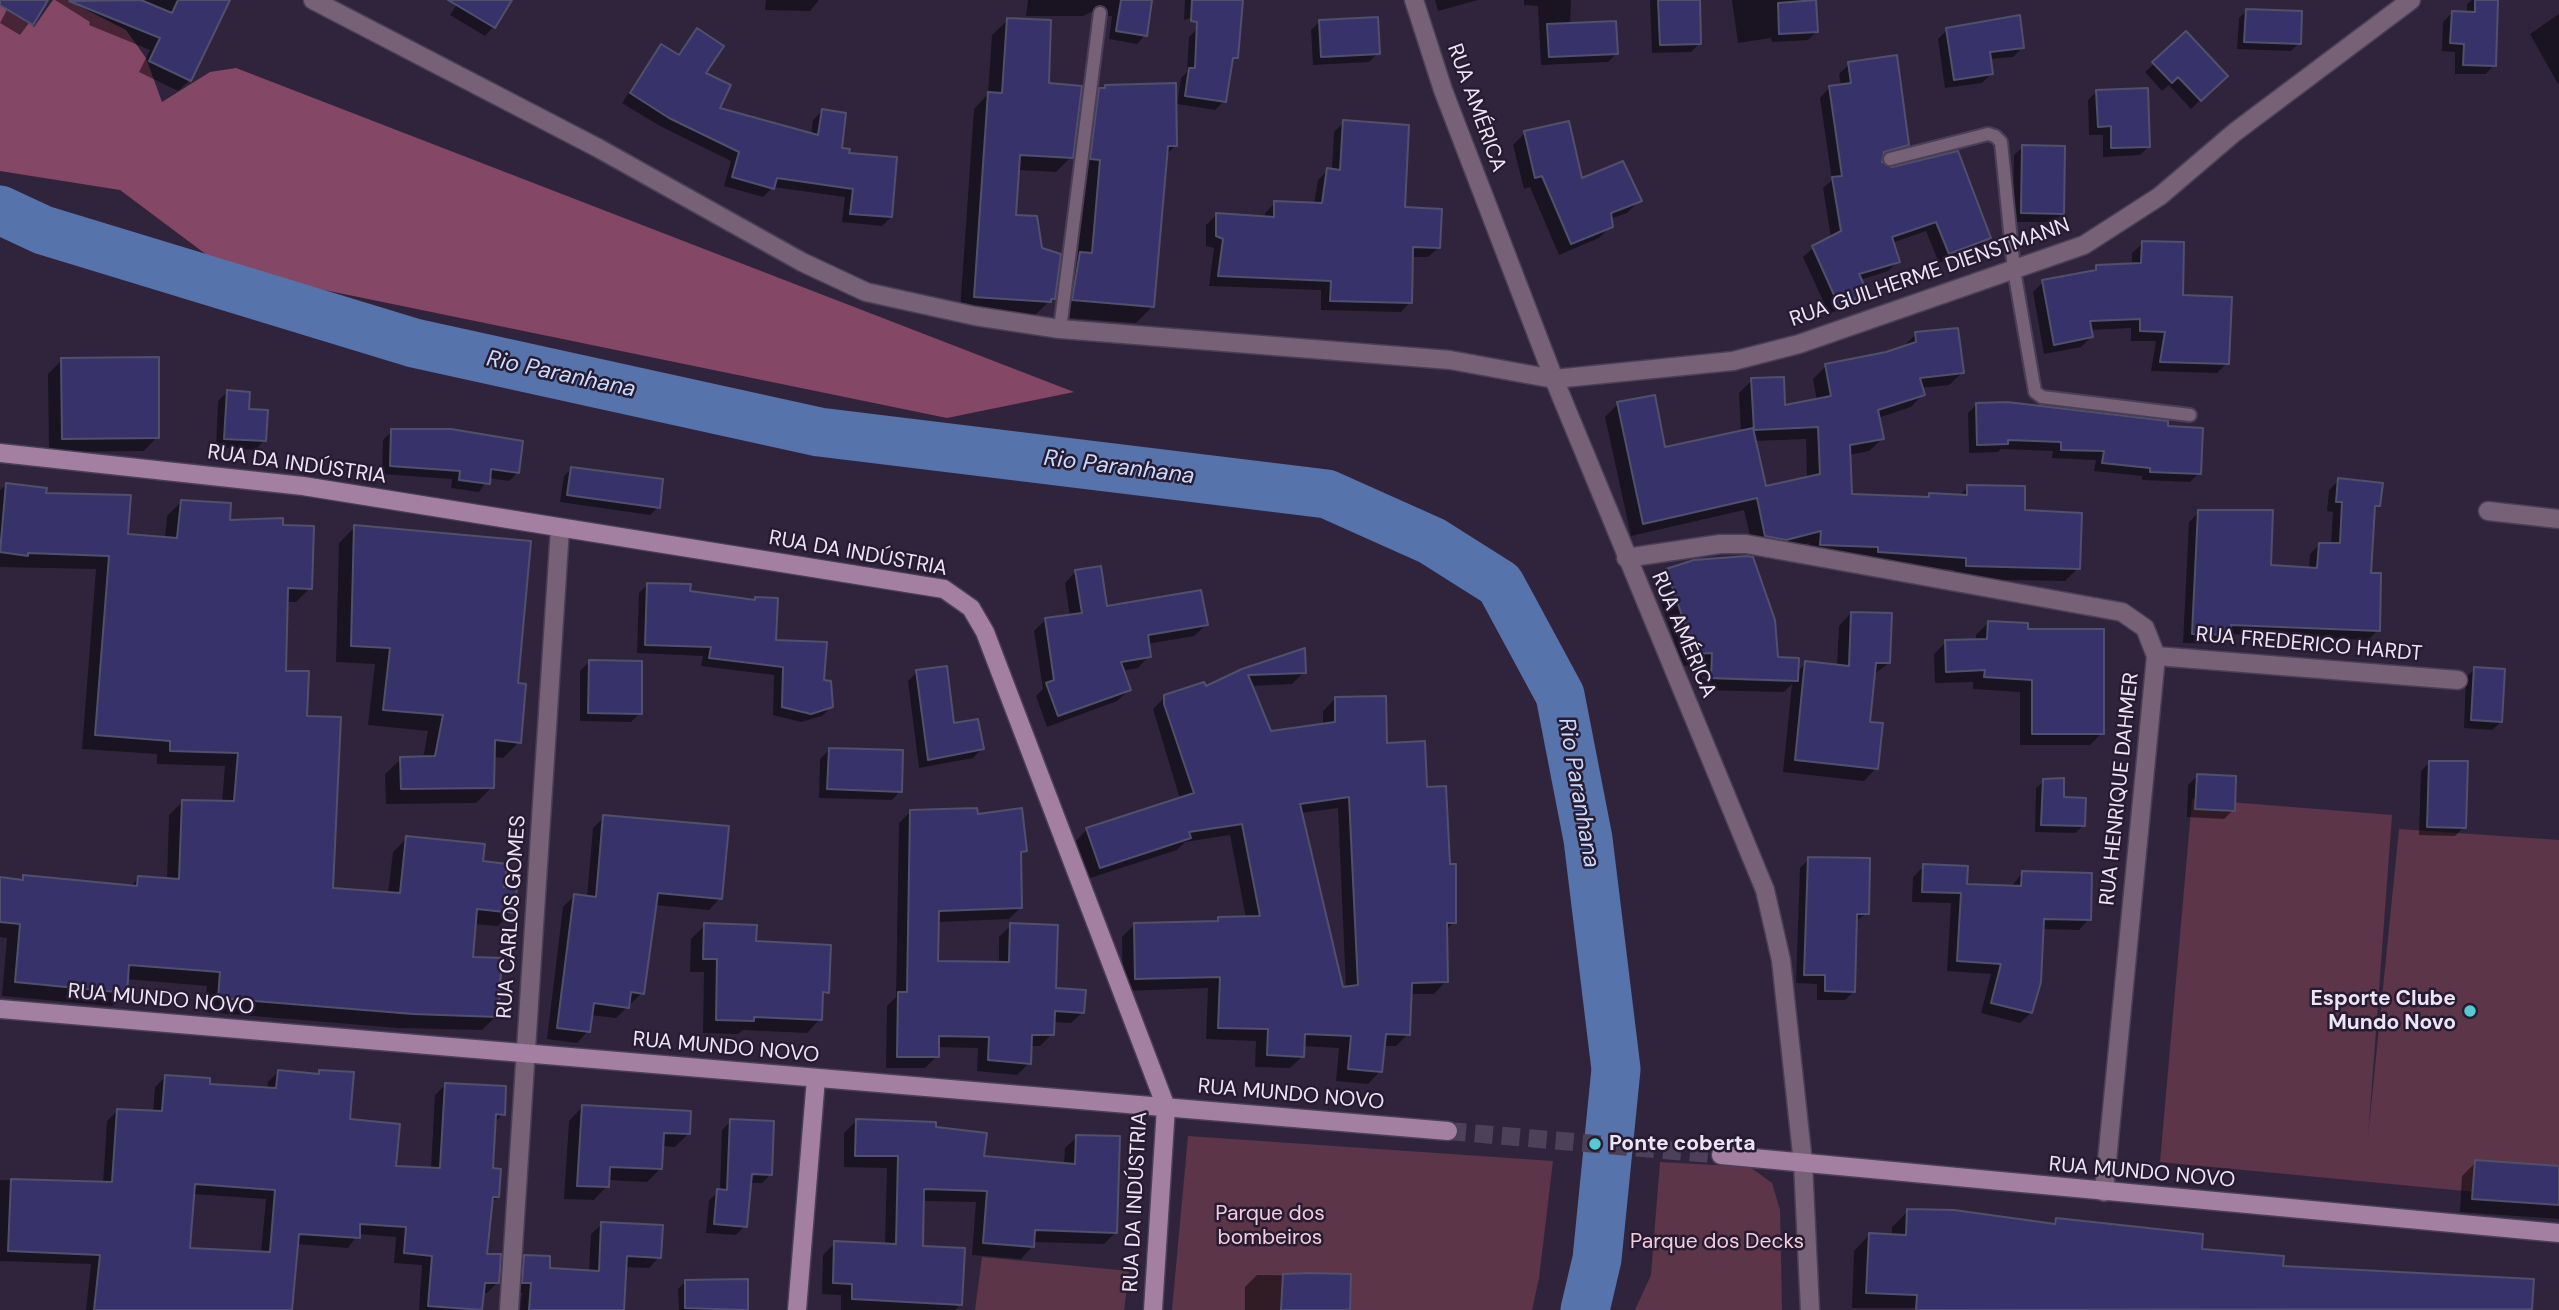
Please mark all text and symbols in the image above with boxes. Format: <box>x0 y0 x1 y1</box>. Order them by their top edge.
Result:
street label: RUA AMÉRICA <box>1441 40 1511 176</box>
street label: RUA GUILHERME DIENSTMANN <box>1787 213 2073 333</box>
water label: Rio Paranhana <box>484 346 638 404</box>
street label: RUA DA INDÚSTRIA <box>206 440 388 490</box>
water label: Rio Paranhana <box>1042 445 1196 491</box>
street label: RUA DA INDÚSTRIA <box>767 526 949 582</box>
street label: RUA AMÉRICA <box>1645 568 1721 702</box>
street label: RUA FREDERICO HARDT <box>2195 623 2423 667</box>
street label: RUA HENRIQUE DAHMER <box>2095 671 2145 907</box>
water label: Rio Paranhana <box>1551 716 1605 870</box>
street label: RUA CARLOS GOMES <box>492 814 532 1020</box>
street label: RUA MUNDO NOVO <box>67 979 255 1021</box>
place label: Esporte Clube Mundo Novo <box>2311 986 2456 1036</box>
marker: Esporte Clube Mundo Novo <box>2462 1003 2478 1019</box>
street label: RUA MUNDO NOVO <box>632 1027 820 1069</box>
street label: RUA MUNDO NOVO <box>1197 1074 1385 1116</box>
street label: RUA DA INDÚSTRIA <box>1119 1111 1153 1293</box>
place label: Ponte coberta <box>1609 1131 1755 1157</box>
marker: Ponte coberta <box>1587 1136 1603 1152</box>
street label: RUA MUNDO NOVO <box>2048 1152 2236 1194</box>
park label: Parque dos bombeiros <box>1215 1201 1325 1251</box>
park label: Parque dos Decks <box>1630 1229 1804 1255</box>

